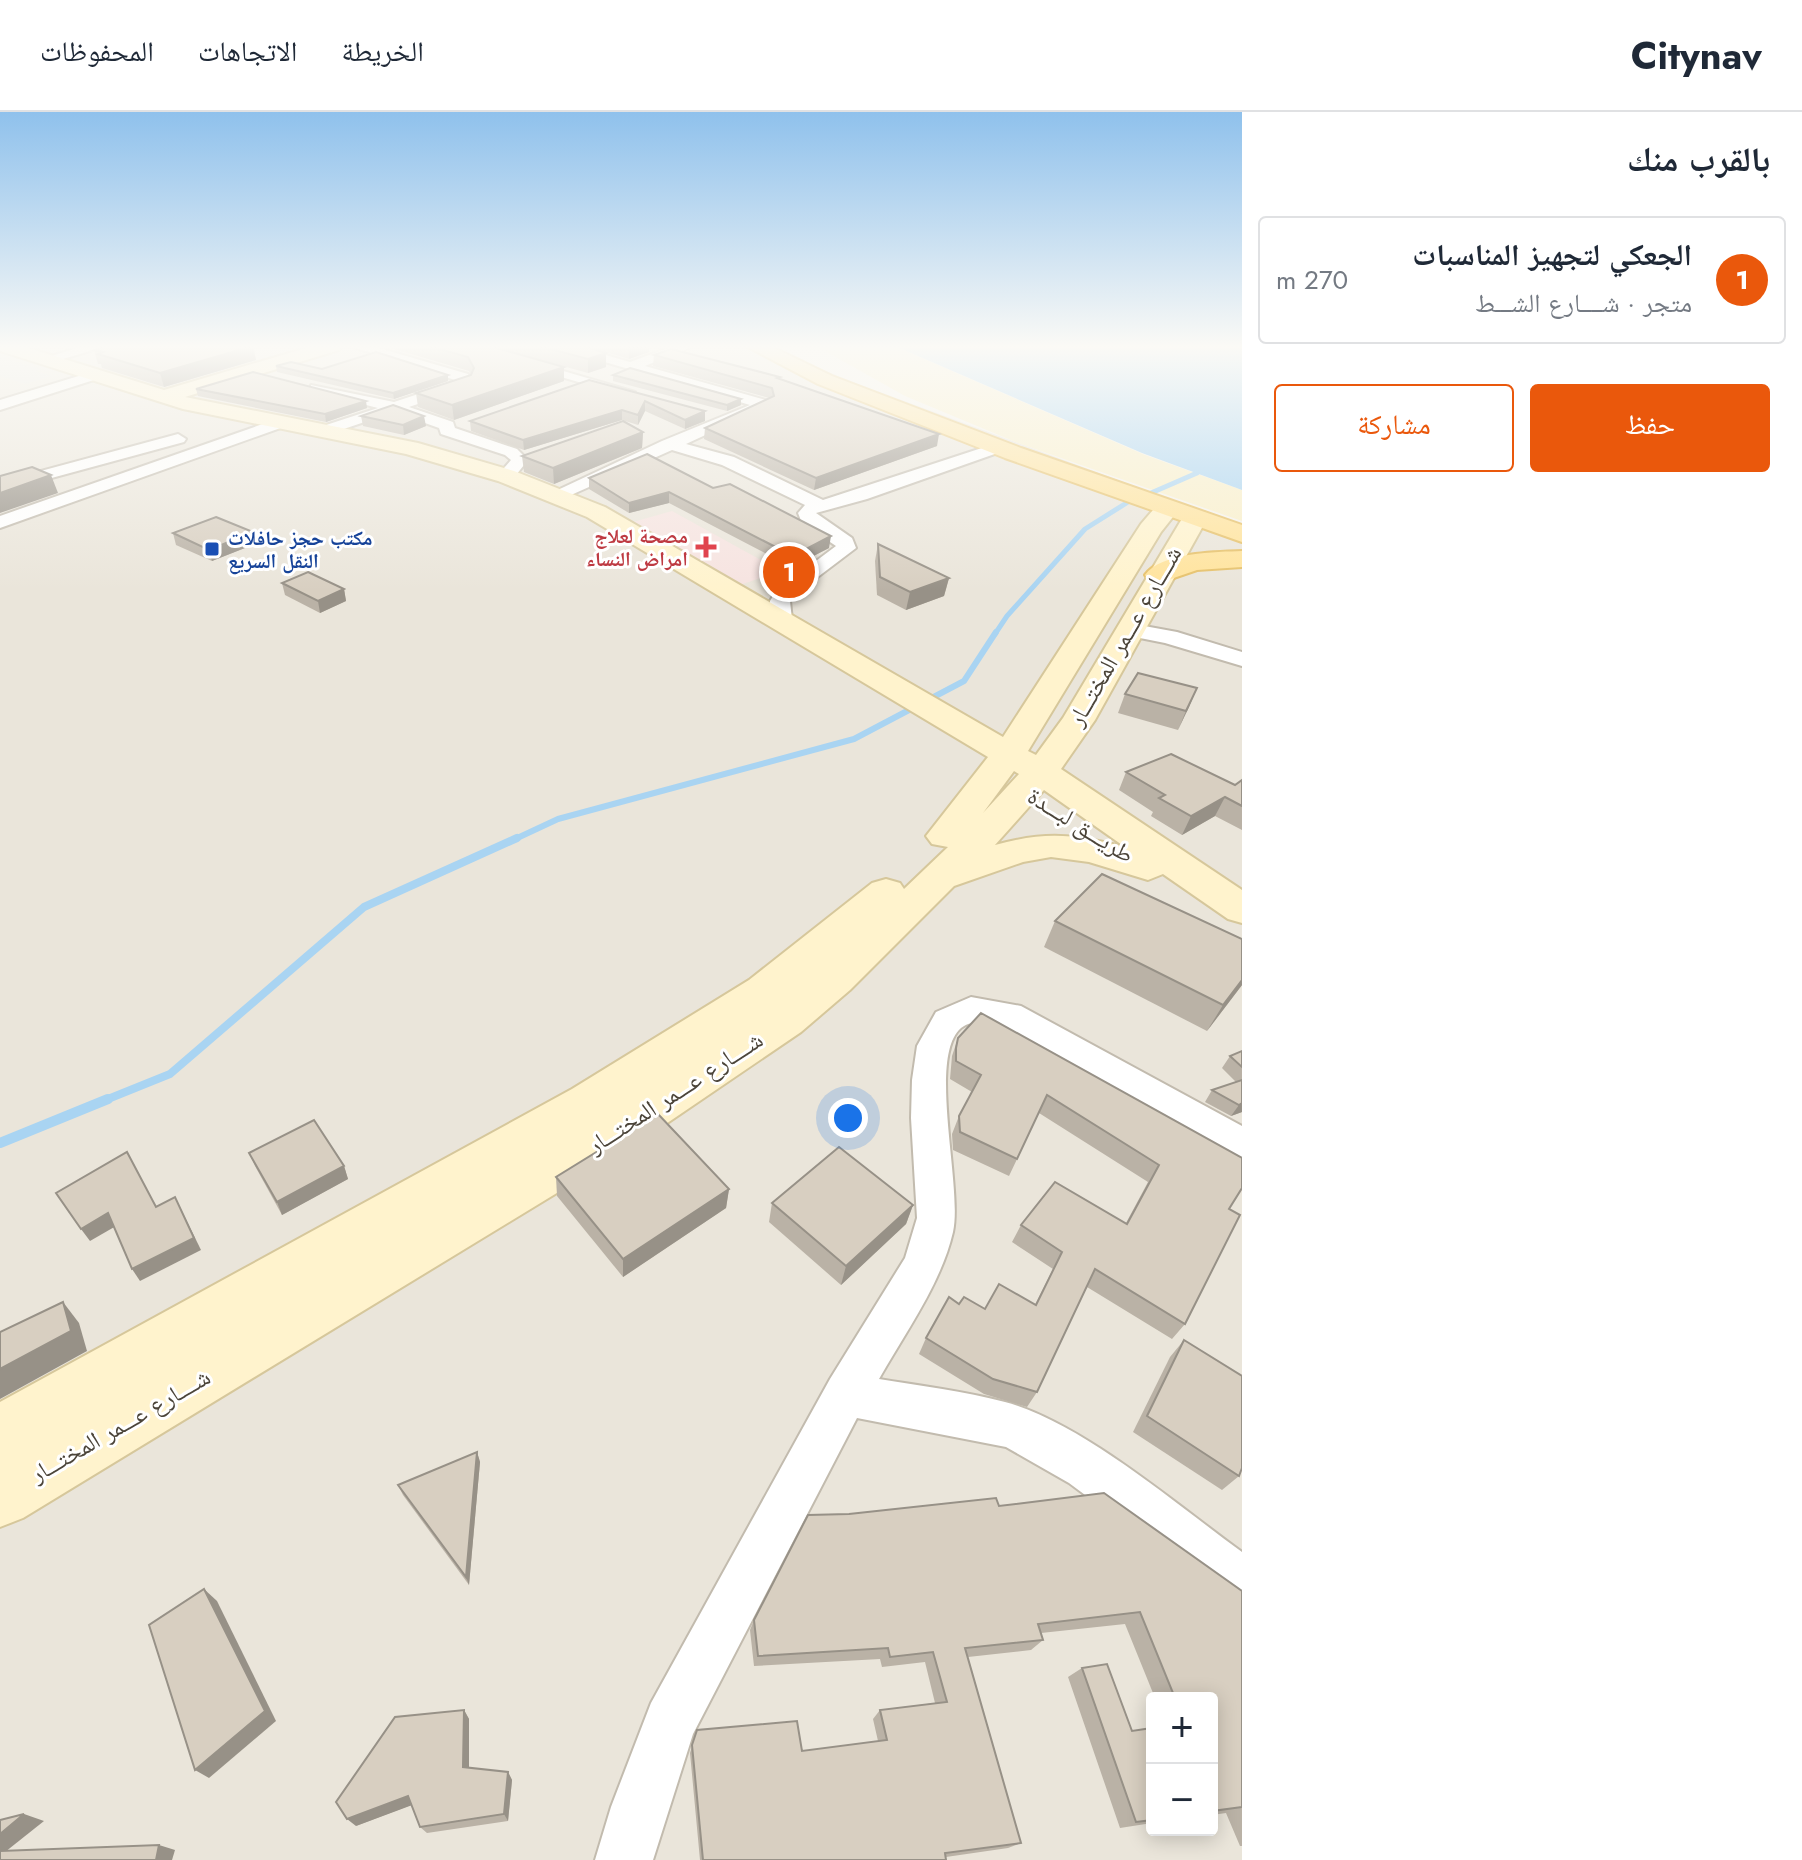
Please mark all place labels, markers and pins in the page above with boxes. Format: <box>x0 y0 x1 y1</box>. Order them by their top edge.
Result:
place label: مصحة لعلاج امراض النساء <box>586 522 688 574</box>
place label: مكتب حجز حافلات النقل السريع <box>228 524 372 576</box>
marker: مصحة لعلاج امراض النساء <box>695 536 717 558</box>
marker: مكتب حجز حافلات النقل السريع <box>203 540 221 558</box>
pin: 1 <box>763 542 815 602</box>

